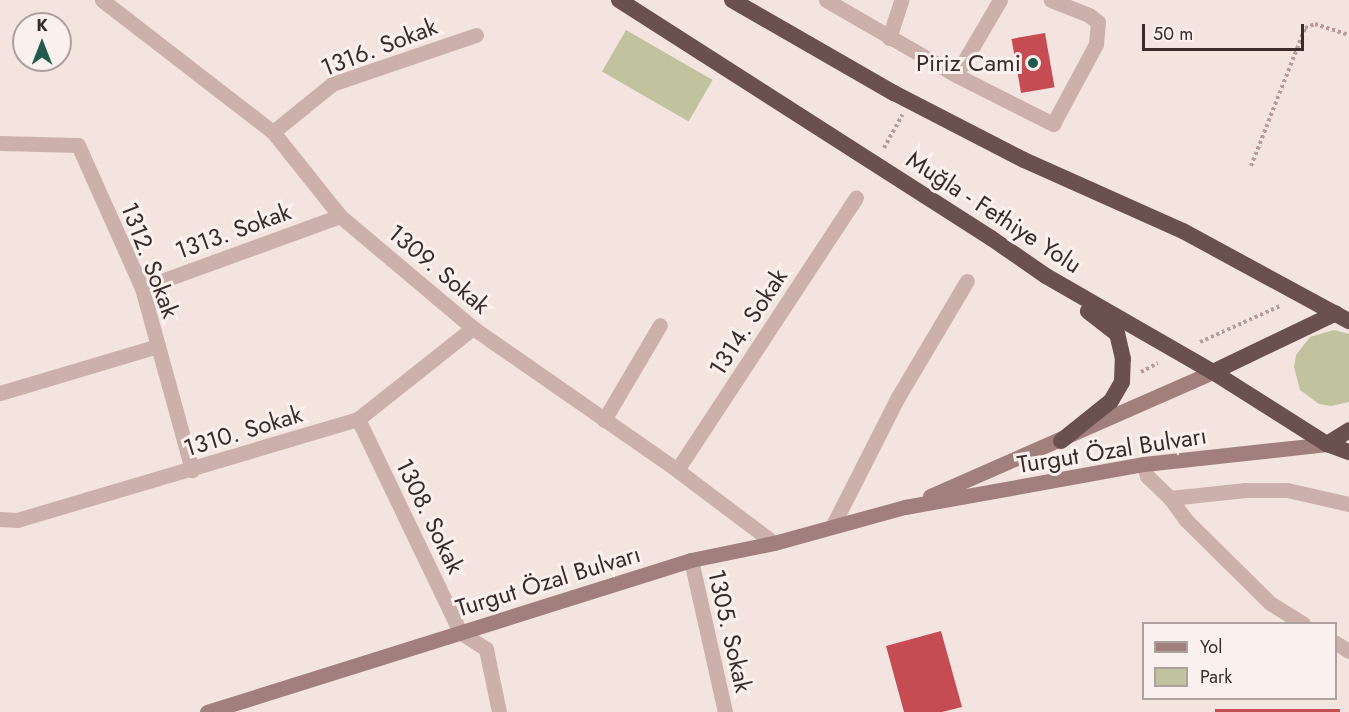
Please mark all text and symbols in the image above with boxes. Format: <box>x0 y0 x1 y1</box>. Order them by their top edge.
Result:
north arrow <box>12 12 72 72</box>
street label: 1316. Sokak <box>317 12 441 82</box>
scale bar <box>1145 12 1307 50</box>
text: K <box>36 14 48 37</box>
text: 50 m <box>1153 21 1193 47</box>
place label: Piriz Cami <box>916 49 1021 77</box>
marker: Piriz Cami <box>1026 56 1040 70</box>
street label: Muğla - Fethiye Yolu <box>901 145 1087 279</box>
street label: 1313. Sokak <box>171 197 295 265</box>
street label: 1312. Sokak <box>115 198 185 322</box>
street label: 1309. Sokak <box>382 218 496 320</box>
street label: 1314. Sokak <box>703 263 793 381</box>
street label: 1310. Sokak <box>180 399 306 463</box>
street label: Turgut Özal Bulvarı <box>1015 421 1209 479</box>
street label: 1308. Sokak <box>390 454 470 578</box>
street label: Turgut Özal Bulvarı <box>452 539 644 623</box>
street label: 1305. Sokak <box>702 567 758 695</box>
legend <box>1142 622 1337 700</box>
text: Yol <box>1200 634 1222 660</box>
text: Park <box>1200 664 1232 690</box>

